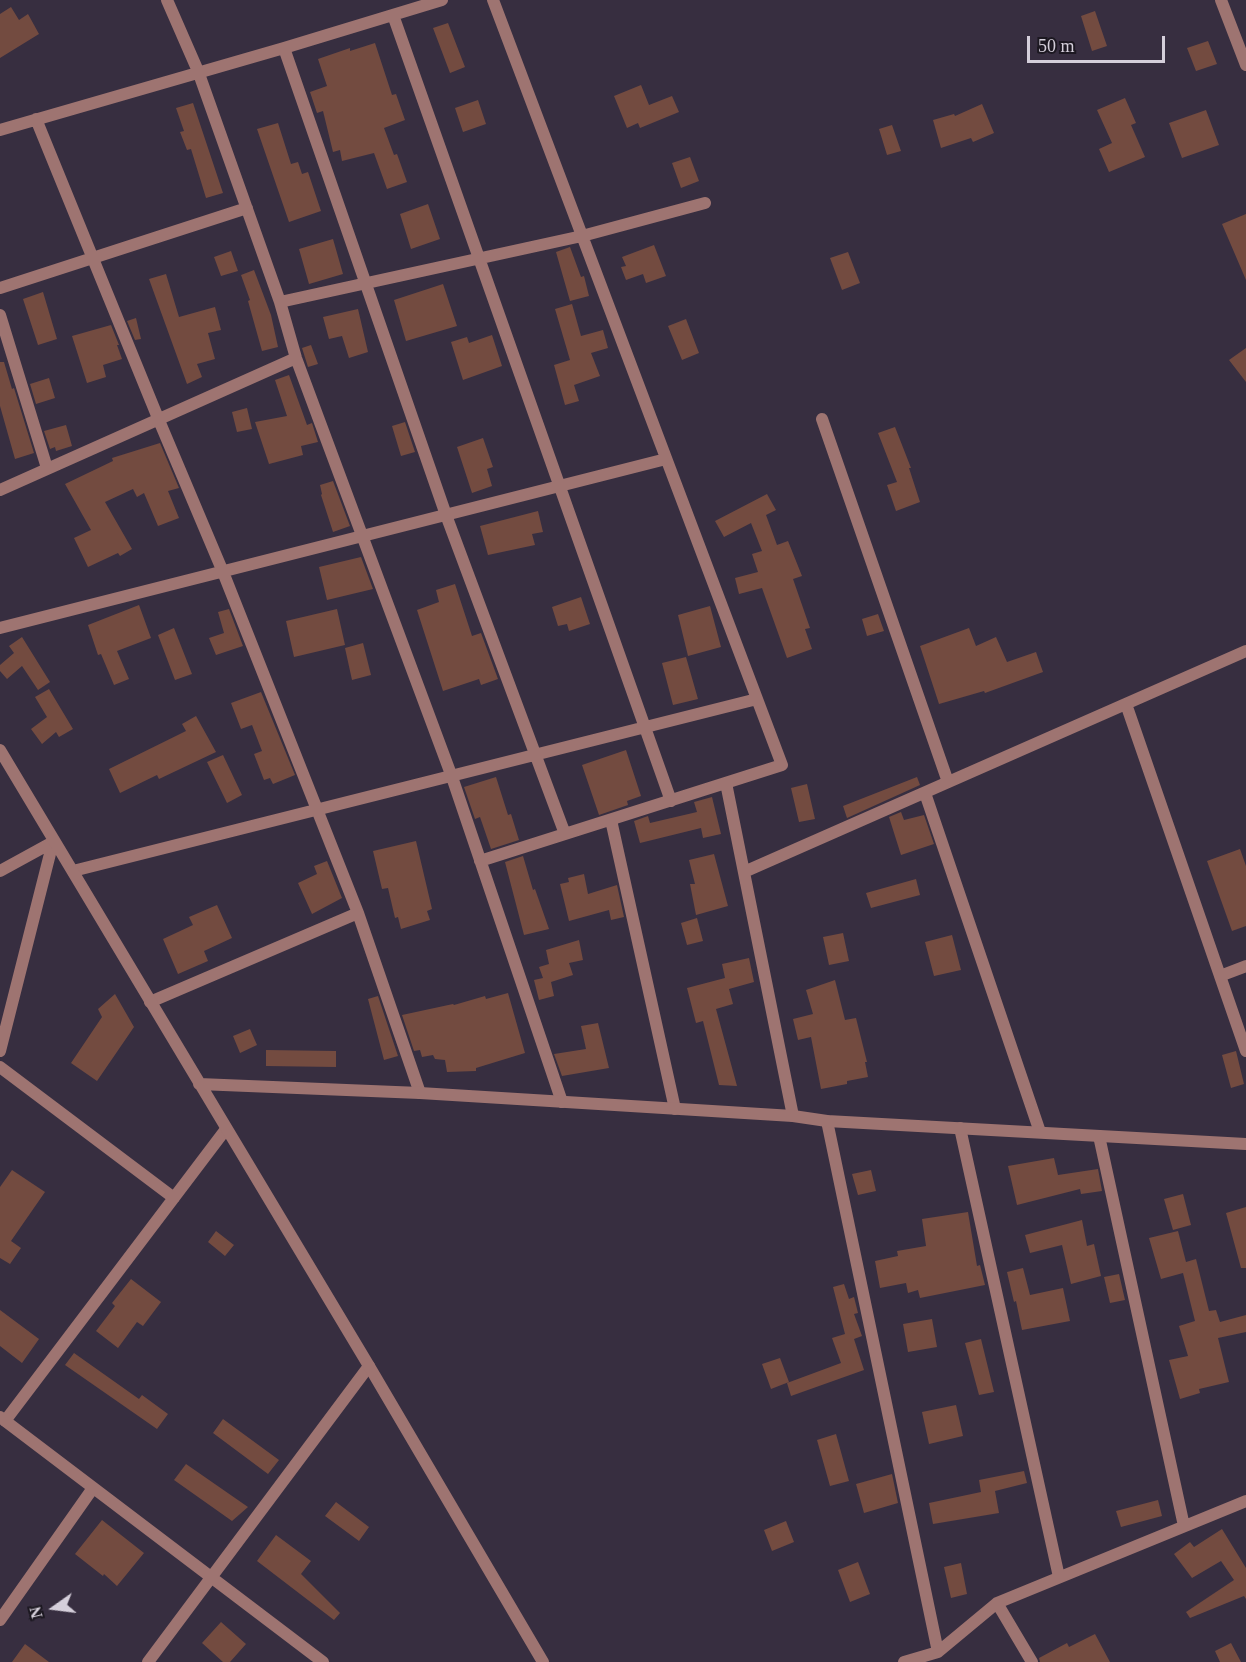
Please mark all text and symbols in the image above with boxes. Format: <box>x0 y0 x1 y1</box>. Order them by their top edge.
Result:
scale bar <box>1030 24 1168 62</box>
text: 50 m <box>1038 36 1075 56</box>
north arrow <box>24 1578 84 1638</box>
text: N <box>26 1605 46 1620</box>

